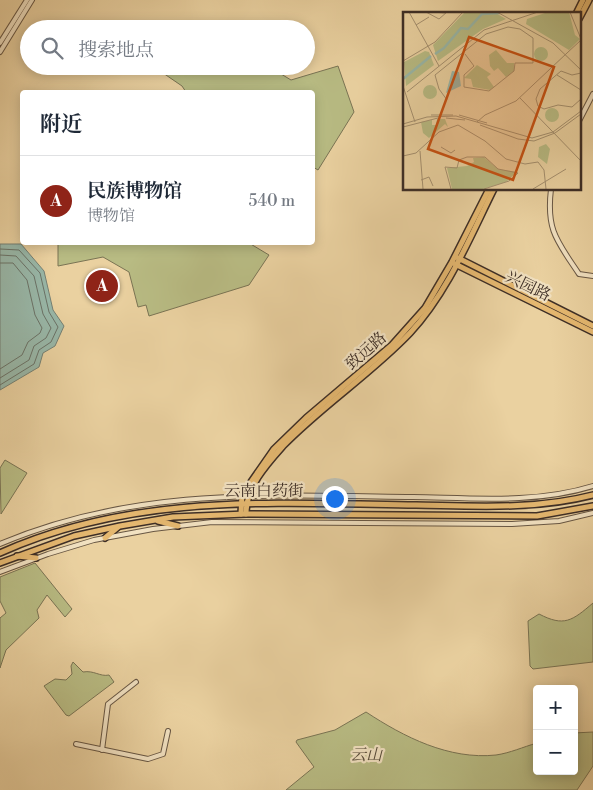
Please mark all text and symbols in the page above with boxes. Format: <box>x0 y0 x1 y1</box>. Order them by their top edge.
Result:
inset map <box>403 12 580 190</box>
search box <box>20 20 315 75</box>
icon: search <box>38 34 66 62</box>
text: 搜索地点 <box>78 38 154 62</box>
text: 附近 <box>40 112 82 138</box>
text: 民族博物馆 <box>87 179 182 203</box>
text: A <box>50 191 62 211</box>
text: 540 m <box>248 191 295 211</box>
text: 博物馆 <box>87 206 135 226</box>
street label: 兴园路 <box>502 266 554 306</box>
pin: A <box>86 267 118 305</box>
street label: 致远路 <box>341 328 391 374</box>
street label: 云南白药街 <box>224 481 304 501</box>
your location <box>322 486 348 512</box>
map controls <box>533 685 578 775</box>
button: + <box>533 685 578 730</box>
button: − <box>533 730 578 775</box>
park label: 云山 <box>350 745 384 765</box>

